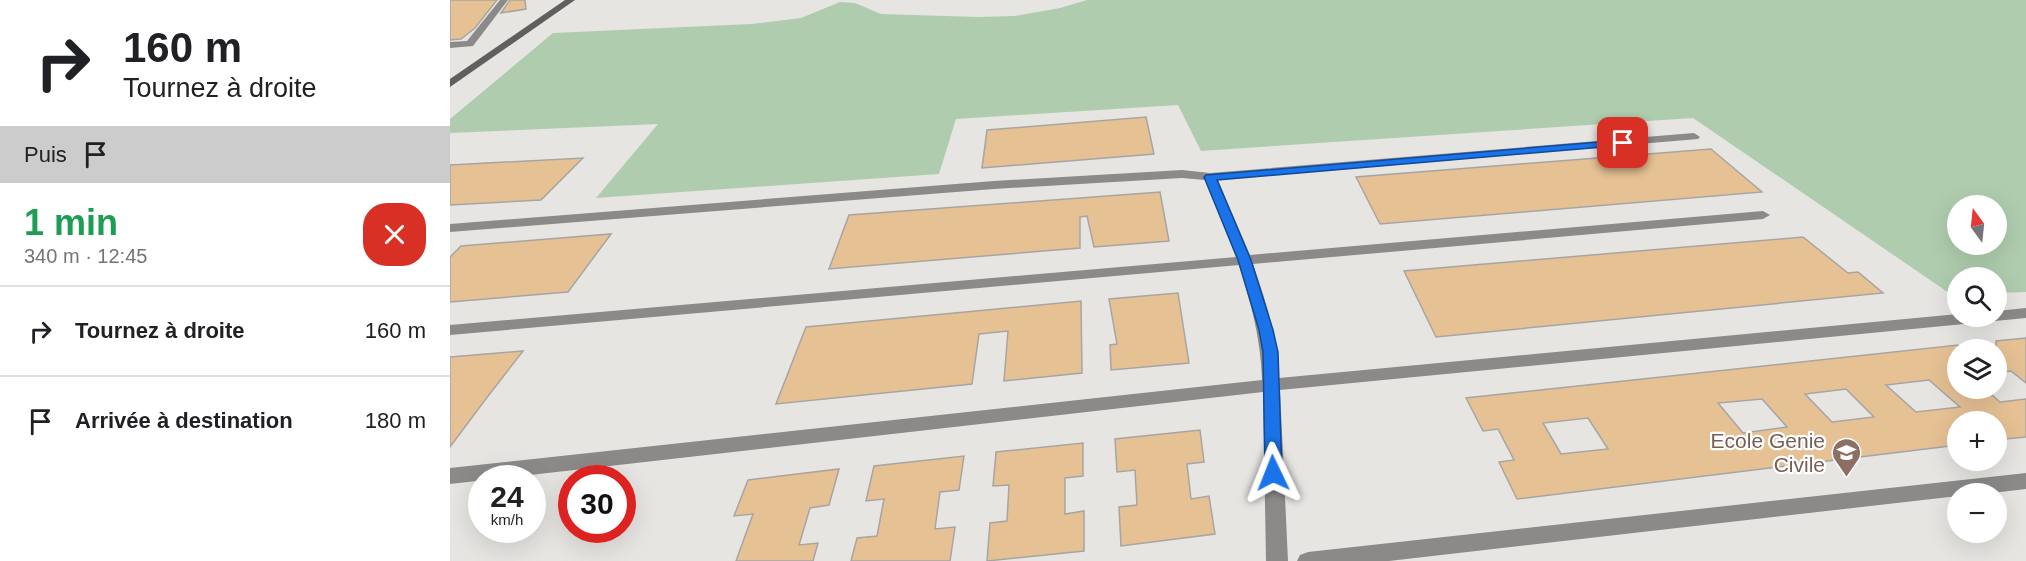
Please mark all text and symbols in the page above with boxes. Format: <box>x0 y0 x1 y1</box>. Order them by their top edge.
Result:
icon: right <box>24 24 102 102</box>
text: 160 m <box>123 24 242 71</box>
text: Tournez à droite <box>123 73 317 103</box>
pin <box>1597 117 1648 168</box>
icon: arrive <box>1606 126 1639 159</box>
icon: arrive <box>79 138 112 171</box>
text: Puis <box>24 142 67 167</box>
north arrow <box>1947 195 2007 255</box>
map controls <box>1947 195 2007 543</box>
text: 1 min <box>24 202 118 243</box>
button: close <box>363 203 426 266</box>
text: 340 m · 12:45 <box>24 245 147 267</box>
button: search <box>1947 267 2007 327</box>
icon: right <box>24 315 57 348</box>
text: Tournez à droite <box>75 318 245 343</box>
text: 160 m <box>365 318 426 343</box>
button: layers <box>1947 339 2007 399</box>
icon: arrive <box>24 405 57 438</box>
text: Arrivée à destination <box>75 408 293 433</box>
text: 180 m <box>365 408 426 433</box>
button: + <box>1947 411 2007 471</box>
place label: Ecole Genie Civile <box>1711 429 1825 476</box>
school or university icon: Ecole Genie Civile <box>1830 436 1862 478</box>
position arrow <box>1241 441 1305 505</box>
speed limit sign: 30 <box>558 465 636 543</box>
text: 24 <box>490 480 524 513</box>
button: − <box>1947 483 2007 543</box>
text: km/h <box>491 511 523 528</box>

